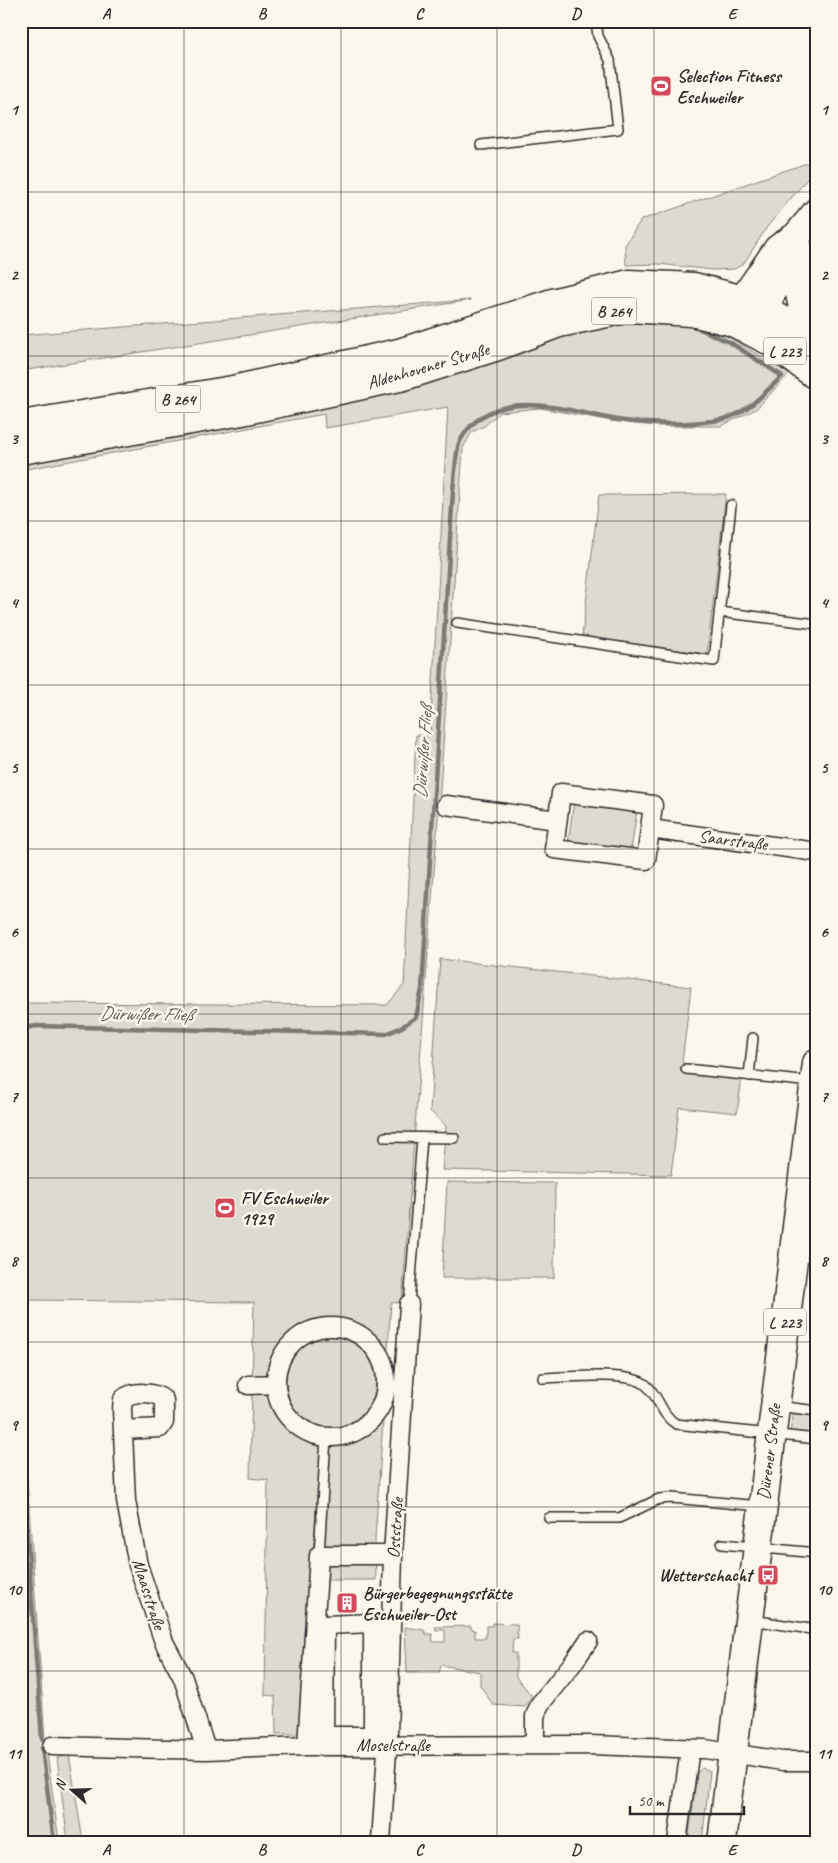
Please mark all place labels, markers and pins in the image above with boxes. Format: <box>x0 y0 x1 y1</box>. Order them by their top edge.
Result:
place label: Selection Fitness Eschweiler <box>677 65 783 108</box>
sports icon: Selection Fitness Eschweiler <box>649 74 673 98</box>
place label: FV Eschweiler 1929 <box>241 1187 330 1230</box>
sports icon: FV Eschweiler 1929 <box>213 1196 237 1220</box>
bus stop icon: Wetterschacht <box>756 1563 780 1587</box>
place label: Wetterschacht <box>659 1564 755 1586</box>
place label: Bürgerbegegnungsstätte Eschweiler-Ost <box>363 1582 514 1625</box>
building icon: Bürgerbegegnungsstätte Eschweiler-Ost <box>335 1591 359 1615</box>

